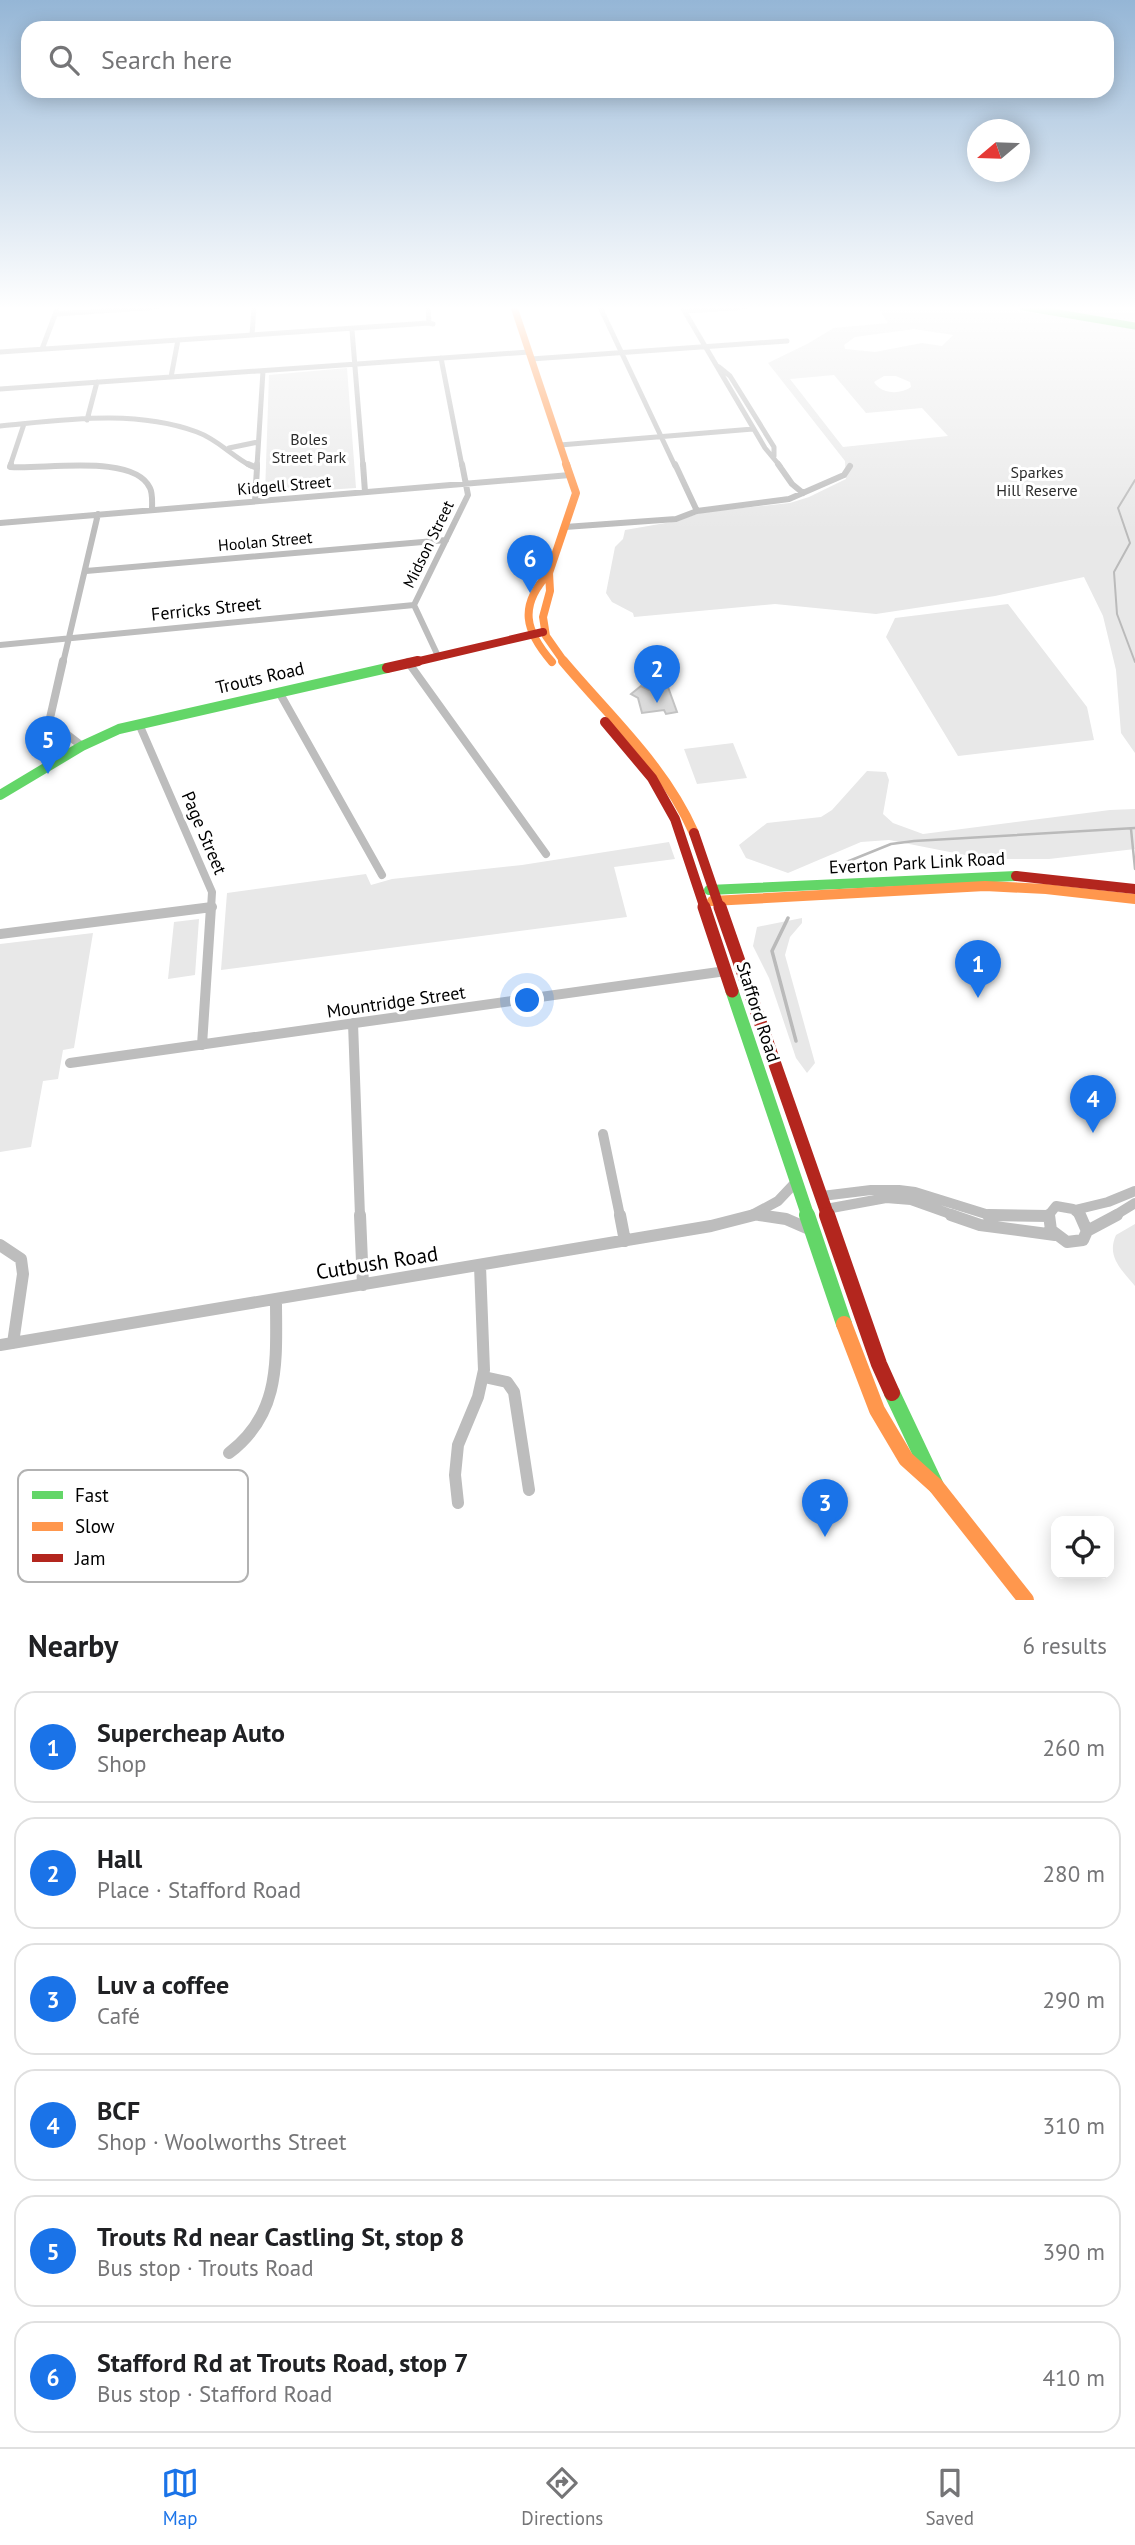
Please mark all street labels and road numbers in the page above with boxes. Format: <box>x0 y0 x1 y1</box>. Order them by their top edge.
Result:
street label: Kidgell Street <box>236 471 332 499</box>
street label: Midson Street <box>398 497 458 591</box>
street label: Hoolan Street <box>217 527 313 555</box>
street label: Ferricks Street <box>150 591 262 626</box>
street label: Trouts Road <box>213 656 306 699</box>
street label: Page Street <box>177 788 232 878</box>
street label: Everton Park Link Road <box>828 846 1006 879</box>
street label: Stafford Road <box>731 959 786 1065</box>
street label: Mountridge Street <box>325 980 467 1023</box>
street label: Cutbush Road <box>314 1240 440 1285</box>

